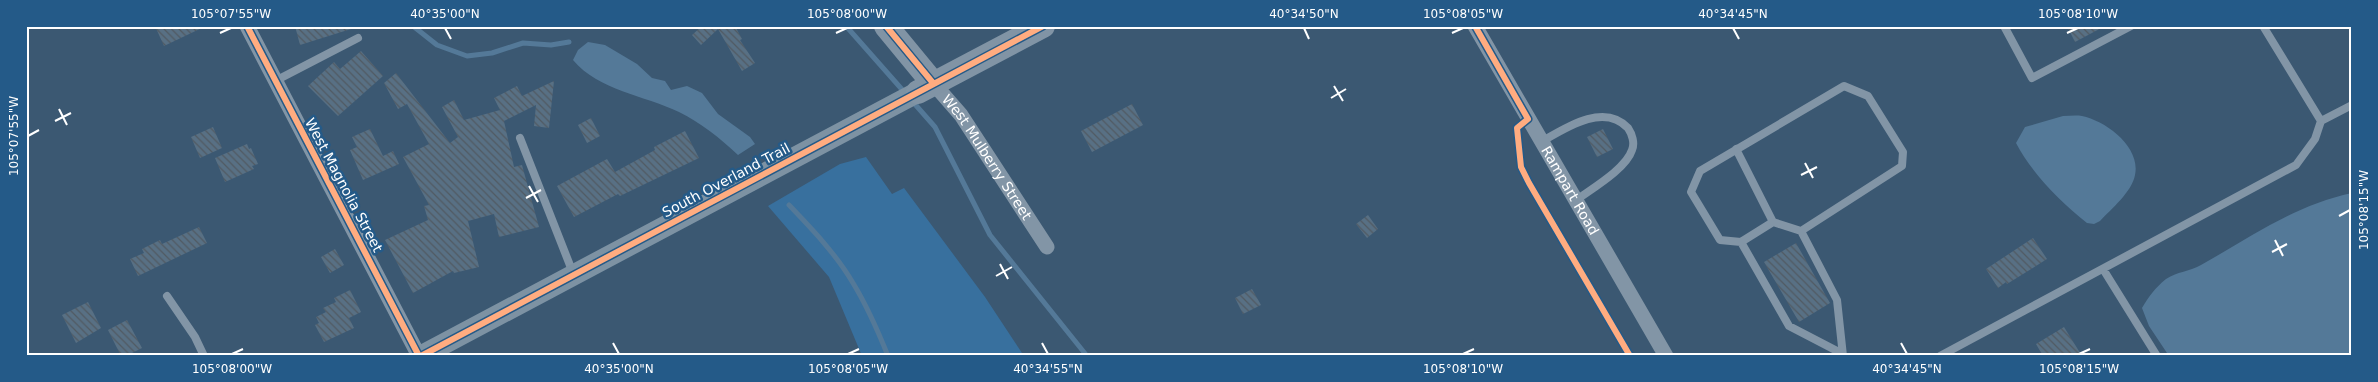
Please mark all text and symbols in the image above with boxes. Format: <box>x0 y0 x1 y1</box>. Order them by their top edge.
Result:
text: 105°07'55"W <box>191 7 271 21</box>
text: 40°35'00"N <box>410 7 480 21</box>
text: 105°08'00"W <box>807 7 887 21</box>
text: 40°34'50"N <box>1269 7 1339 21</box>
text: 105°08'05"W <box>1423 7 1503 21</box>
text: 40°34'45"N <box>1698 7 1768 21</box>
text: 105°08'10"W <box>2038 7 2118 21</box>
street label: West Mulberry Street <box>939 91 1035 223</box>
text: 105°07'55"W <box>7 96 21 176</box>
street label: West Magnolia Street <box>302 115 386 255</box>
street label: South Overland Trail <box>660 140 792 220</box>
street label: Rampart Road <box>1538 143 1602 238</box>
text: 105°08'15"W <box>2357 170 2371 250</box>
text: 105°08'00"W <box>192 362 272 376</box>
text: 40°35'00"N <box>584 362 654 376</box>
text: 105°08'05"W <box>808 362 888 376</box>
text: 40°34'55"N <box>1013 362 1083 376</box>
text: 105°08'10"W <box>1423 362 1503 376</box>
text: 40°34'45"N <box>1872 362 1942 376</box>
text: 105°08'15"W <box>2039 362 2119 376</box>

